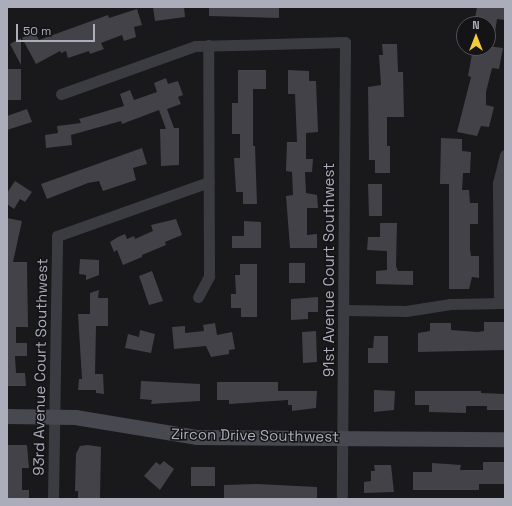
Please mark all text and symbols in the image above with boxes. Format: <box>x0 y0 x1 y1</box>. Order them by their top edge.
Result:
scale bar <box>18 16 97 42</box>
north arrow <box>456 16 496 56</box>
text: N <box>472 18 480 32</box>
text: 50 m <box>23 23 51 39</box>
street label: 91st Avenue Court Southwest <box>320 163 338 377</box>
street label: 93rd Avenue Court Southwest <box>29 258 51 476</box>
street label: Zircon Drive Southwest <box>171 425 339 445</box>

